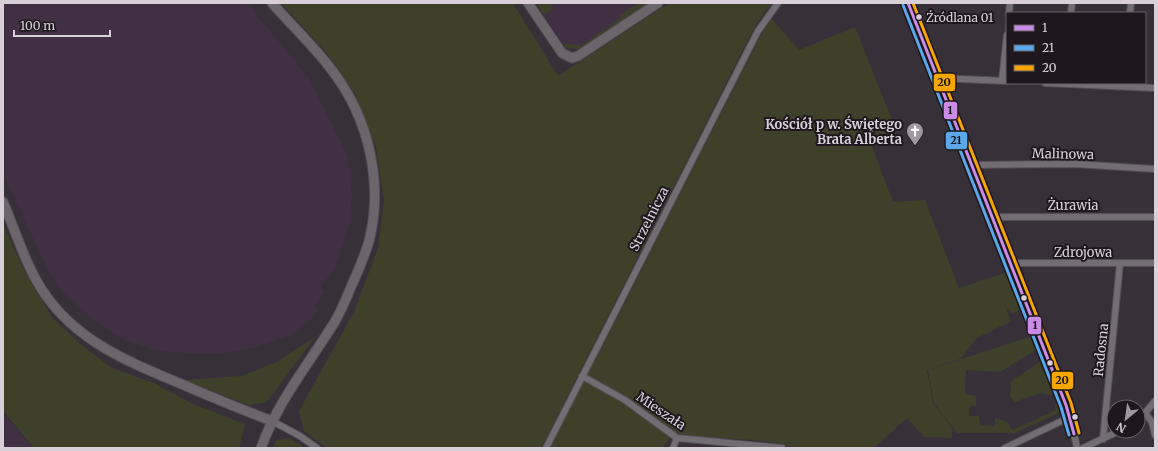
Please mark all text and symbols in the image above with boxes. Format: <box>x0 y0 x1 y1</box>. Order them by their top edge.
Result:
place label: Źródlana 01 <box>926 10 994 25</box>
scale bar <box>14 12 110 38</box>
marker: Źródlana 01 <box>914 12 924 22</box>
legend <box>1006 12 1146 84</box>
text: 100 m <box>20 18 55 33</box>
text: 1 <box>1042 20 1048 35</box>
text: 21 <box>1042 40 1055 55</box>
text: 20 <box>1042 60 1057 75</box>
line badge: 20 <box>933 73 956 92</box>
text: 20 <box>937 75 951 89</box>
line badge: 1 <box>943 101 958 120</box>
text: 1 <box>947 103 953 117</box>
place label: Kościół p w. Świętego Brata Alberta <box>765 115 902 148</box>
church icon: Kościół p w. Świętego Brata Alberta <box>905 121 925 146</box>
line badge: 21 <box>945 131 968 150</box>
text: 21 <box>950 133 962 147</box>
street label: Malinowa <box>1032 145 1094 163</box>
street label: Strzelnicza <box>626 184 673 254</box>
street label: Żurawia <box>1047 197 1099 214</box>
street label: Zdrojowa <box>1054 244 1112 261</box>
unlabelled marker <box>1019 293 1029 303</box>
line badge: 1 <box>1027 316 1042 335</box>
text: 1 <box>1032 318 1038 332</box>
street label: Radosna <box>1090 322 1112 377</box>
unlabelled marker <box>1045 358 1055 368</box>
line badge: 20 <box>1051 371 1074 390</box>
text: 20 <box>1055 373 1069 387</box>
street label: Mieszała <box>633 388 689 434</box>
north arrow <box>1106 399 1146 439</box>
unlabelled marker <box>1070 412 1080 422</box>
text: N <box>1114 419 1128 436</box>

